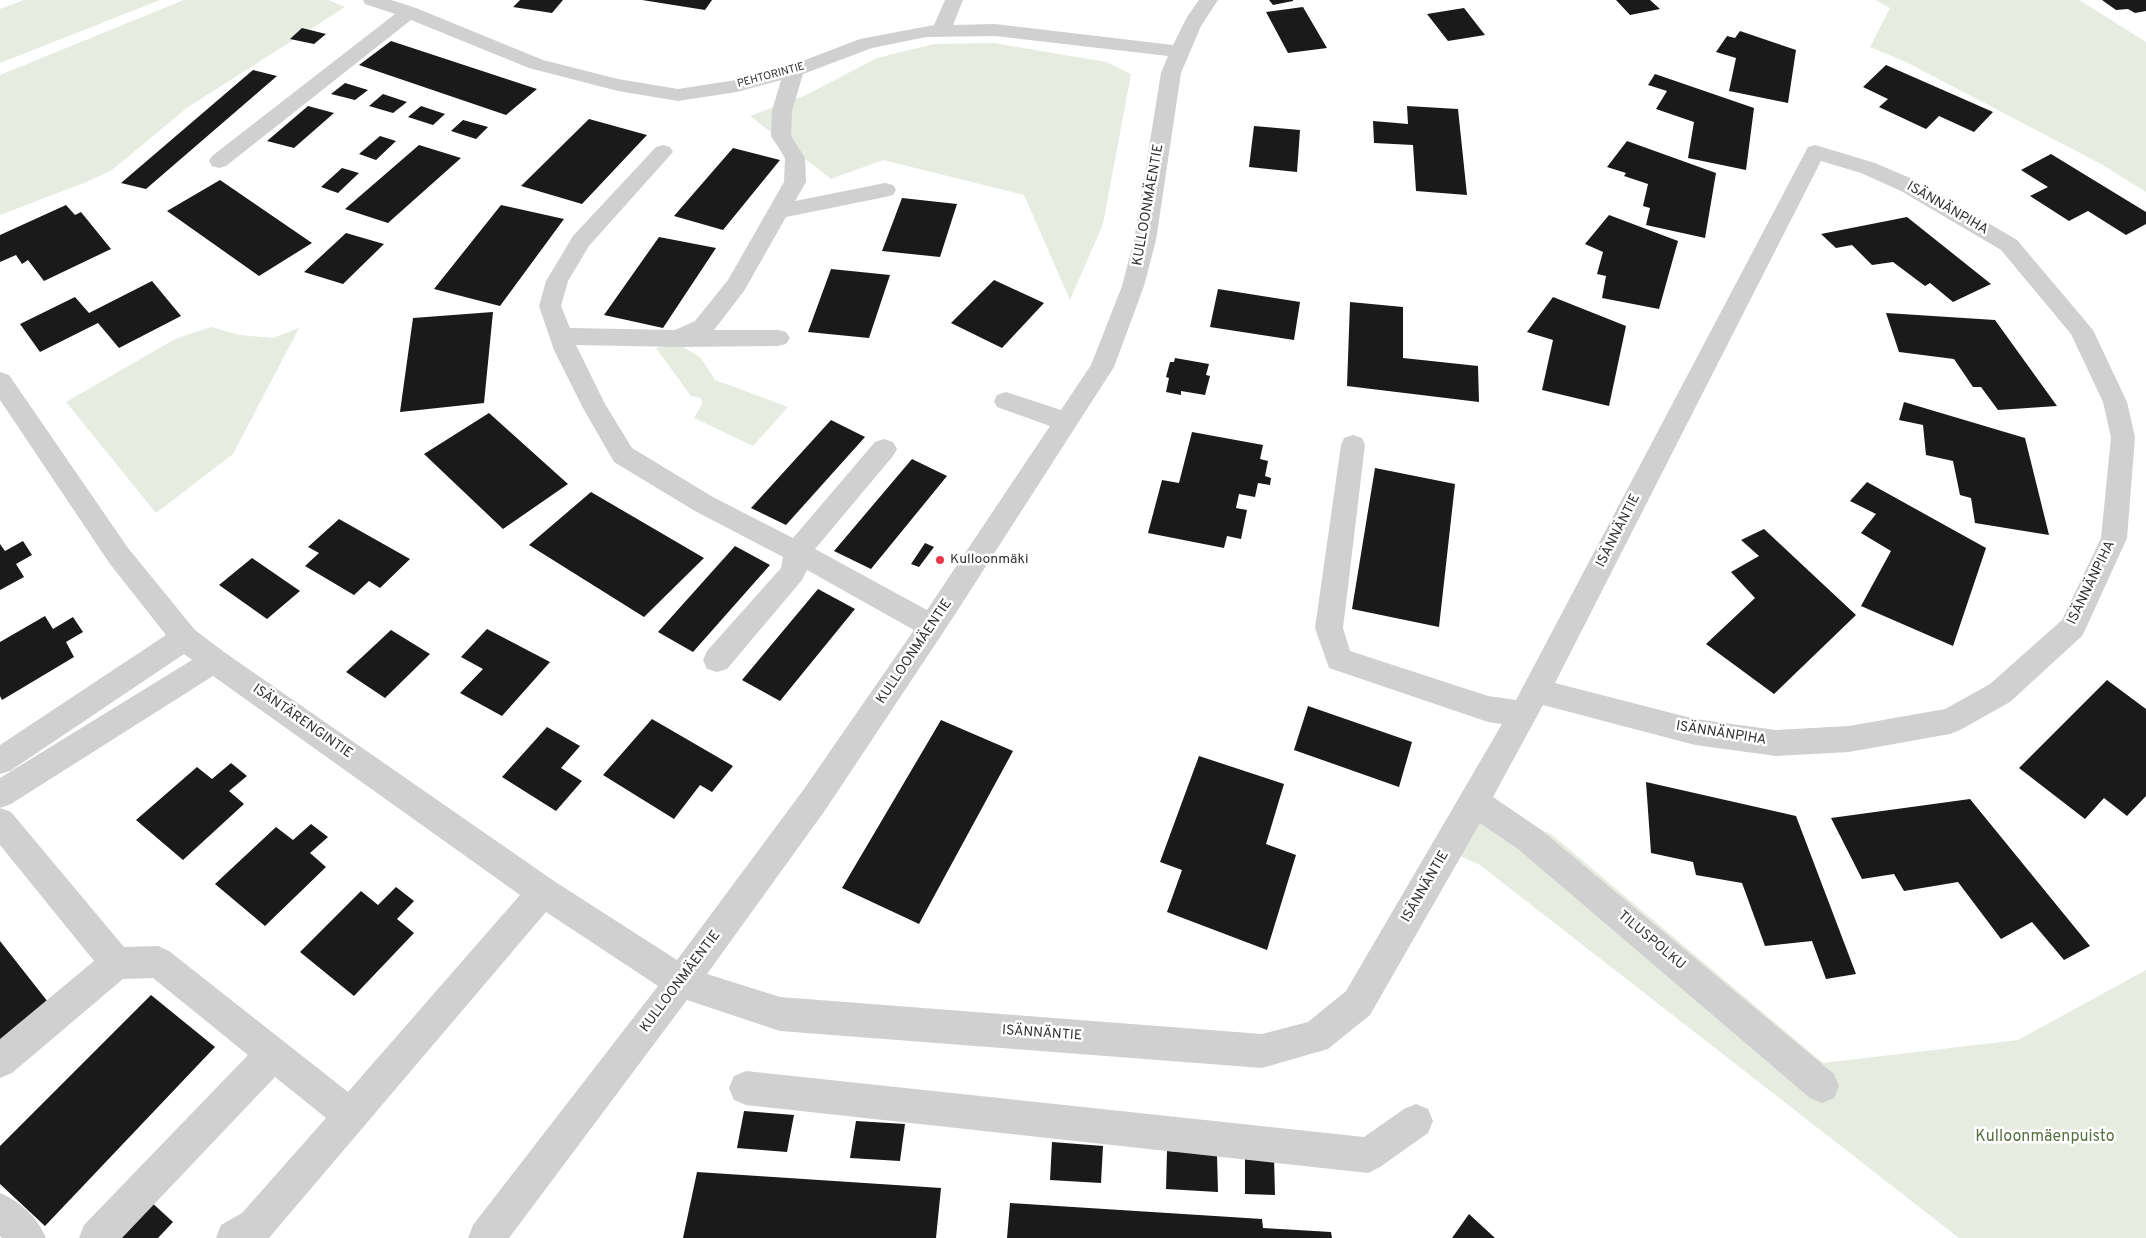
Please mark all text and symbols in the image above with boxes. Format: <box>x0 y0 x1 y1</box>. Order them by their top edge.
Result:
street label: PEHTORINTIE <box>736 61 806 91</box>
street label: KULLOONMÄENTIE <box>1130 143 1168 267</box>
street label: ISÄNNÄNPIHA <box>1903 179 1991 239</box>
street label: ISÄNNÄNTIE <box>1593 491 1645 571</box>
street label: ISÄNNÄNPIHA <box>2064 538 2120 628</box>
place label: Kulloonmäki <box>950 552 1028 568</box>
marker: Kulloonmäki <box>934 554 946 566</box>
street label: KULLOONMÄENTIE <box>874 596 956 708</box>
street label: ISÄNTÄRENGINTIE <box>249 681 355 763</box>
street label: ISÄNNÄNPIHA <box>1675 719 1767 749</box>
street label: ISÄNNÄNTIE <box>1399 848 1453 926</box>
street label: TILUSPOLKU <box>1614 908 1688 974</box>
street label: KULLOONMÄENTIE <box>637 928 725 1036</box>
street label: ISÄNNÄNTIE <box>1001 1023 1083 1045</box>
park label: Kulloonmäenpuisto <box>1975 1128 2115 1148</box>

